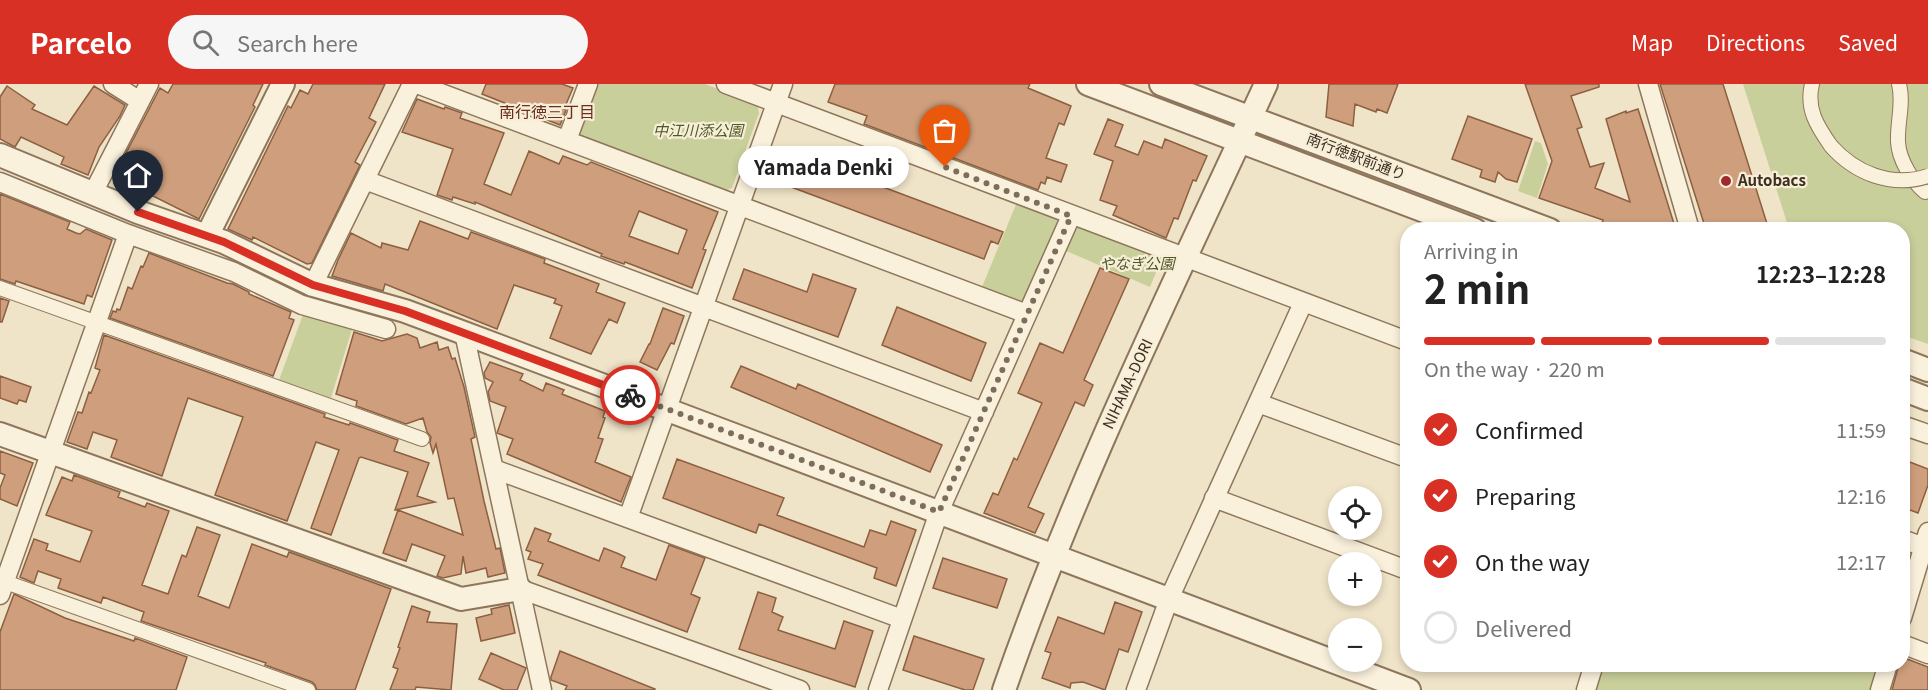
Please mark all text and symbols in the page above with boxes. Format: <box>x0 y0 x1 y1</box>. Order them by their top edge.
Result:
search box <box>168 15 588 69</box>
text: Parcelo <box>30 22 132 62</box>
icon: search <box>189 26 222 59</box>
text: Search here <box>237 26 358 58</box>
text: Map <box>1631 27 1673 57</box>
text: Directions <box>1706 27 1805 57</box>
text: Saved <box>1838 27 1898 57</box>
district label: 南行徳三丁目 <box>499 99 595 123</box>
pin <box>919 105 970 167</box>
icon: bag <box>928 114 961 147</box>
park label: 中江川添公園 <box>653 119 745 140</box>
street label: 南行徳駅前通り <box>1304 127 1409 184</box>
callout: Yamada Denki <box>738 146 909 188</box>
pin <box>112 150 163 212</box>
text: Yamada Denki <box>754 152 893 181</box>
icon: home <box>121 159 154 192</box>
place label: Autobacs <box>1737 169 1806 190</box>
marker: Autobacs <box>1719 174 1733 188</box>
text: Arriving in <box>1424 236 1519 265</box>
park label: やなぎ公園 <box>1099 252 1176 273</box>
text: 12:23–12:28 <box>1756 257 1886 289</box>
text: 2 min <box>1424 259 1530 315</box>
street label: NIHAMA-DORI <box>1097 335 1157 432</box>
text: On the way · 220 m <box>1424 354 1605 383</box>
courier <box>600 365 660 425</box>
icon: bike <box>614 379 647 412</box>
icon: check <box>1424 413 1457 446</box>
text: Confirmed <box>1475 413 1584 445</box>
text: 11:59 <box>1836 415 1886 444</box>
icon: check <box>1424 479 1457 512</box>
text: Preparing <box>1475 479 1575 511</box>
text: 12:16 <box>1836 481 1886 510</box>
map controls <box>1328 486 1382 672</box>
button: locate <box>1328 486 1382 540</box>
icon: check <box>1424 545 1457 578</box>
text: On the way <box>1475 545 1590 577</box>
text: 12:17 <box>1836 547 1886 576</box>
button: + <box>1328 552 1382 606</box>
text: Delivered <box>1475 611 1572 643</box>
button: − <box>1328 618 1382 672</box>

